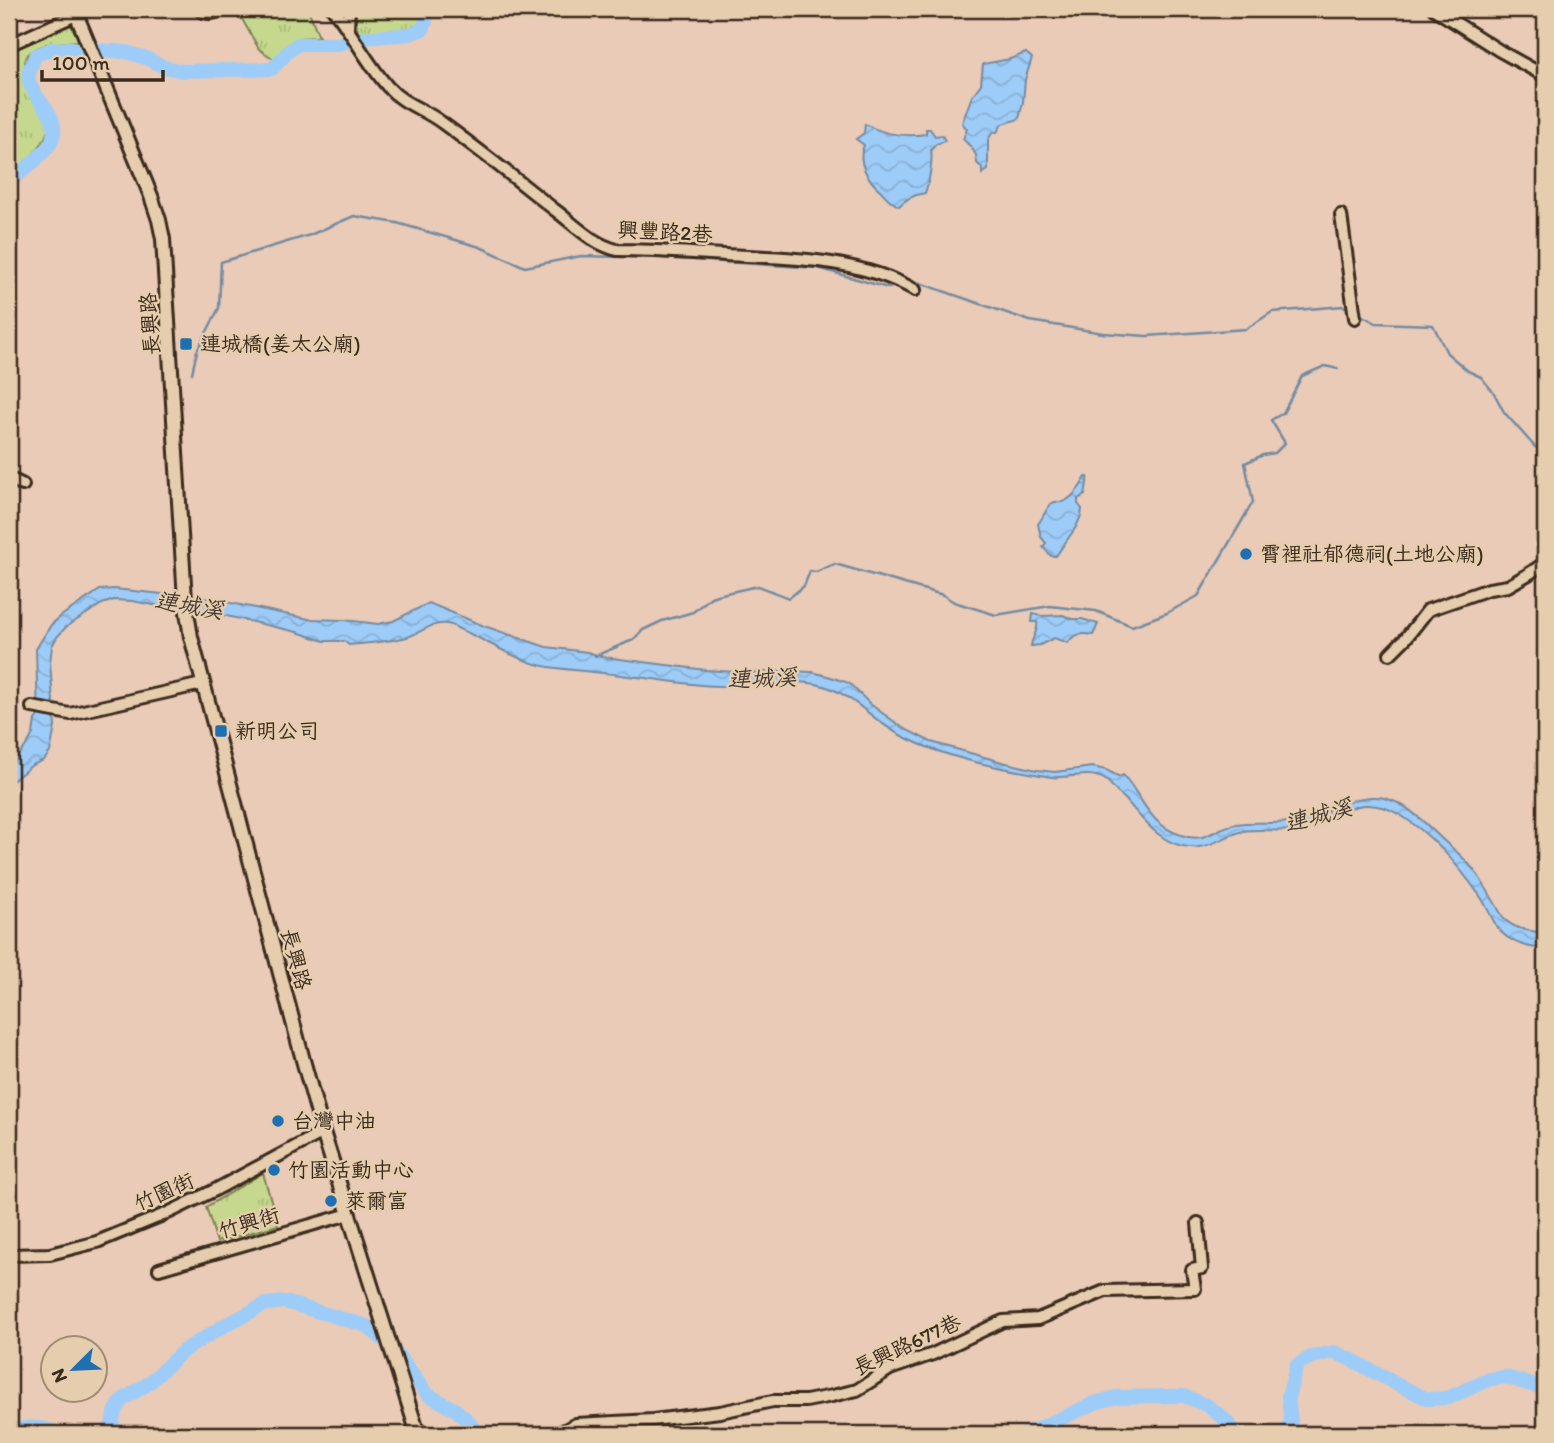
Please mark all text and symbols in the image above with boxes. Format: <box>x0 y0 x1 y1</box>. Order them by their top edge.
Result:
scale bar <box>42 38 163 82</box>
text: 100 m <box>52 50 110 75</box>
street label: 興豐路2巷 <box>617 217 713 246</box>
street label: 長興路 <box>135 292 164 356</box>
place label: 連城橋(姜太公廟) <box>200 331 361 356</box>
marker: 連城橋(姜太公廟) <box>178 336 194 352</box>
place label: 霄裡社郁德祠(土地公廟) <box>1260 541 1484 566</box>
marker: 霄裡社郁德祠(土地公廟) <box>1238 546 1254 562</box>
water label: 連城溪 <box>153 586 227 625</box>
water label: 連城溪 <box>727 663 799 693</box>
place label: 新明公司 <box>235 718 319 743</box>
marker: 新明公司 <box>213 723 229 739</box>
water label: 連城溪 <box>1281 792 1357 837</box>
street label: 長興路 <box>276 925 317 993</box>
place label: 台灣中油 <box>292 1108 376 1133</box>
marker: 台灣中油 <box>270 1113 286 1129</box>
place label: 竹園活動中心 <box>288 1157 414 1182</box>
marker: 竹園活動中心 <box>266 1162 282 1178</box>
street label: 竹園街 <box>130 1167 198 1216</box>
place label: 萊爾富 <box>345 1188 408 1213</box>
marker: 萊爾富 <box>323 1193 339 1209</box>
street label: 竹興街 <box>215 1202 283 1243</box>
street label: 長興路677巷 <box>849 1309 965 1380</box>
north arrow <box>38 1334 108 1404</box>
text: N <box>46 1365 72 1386</box>

